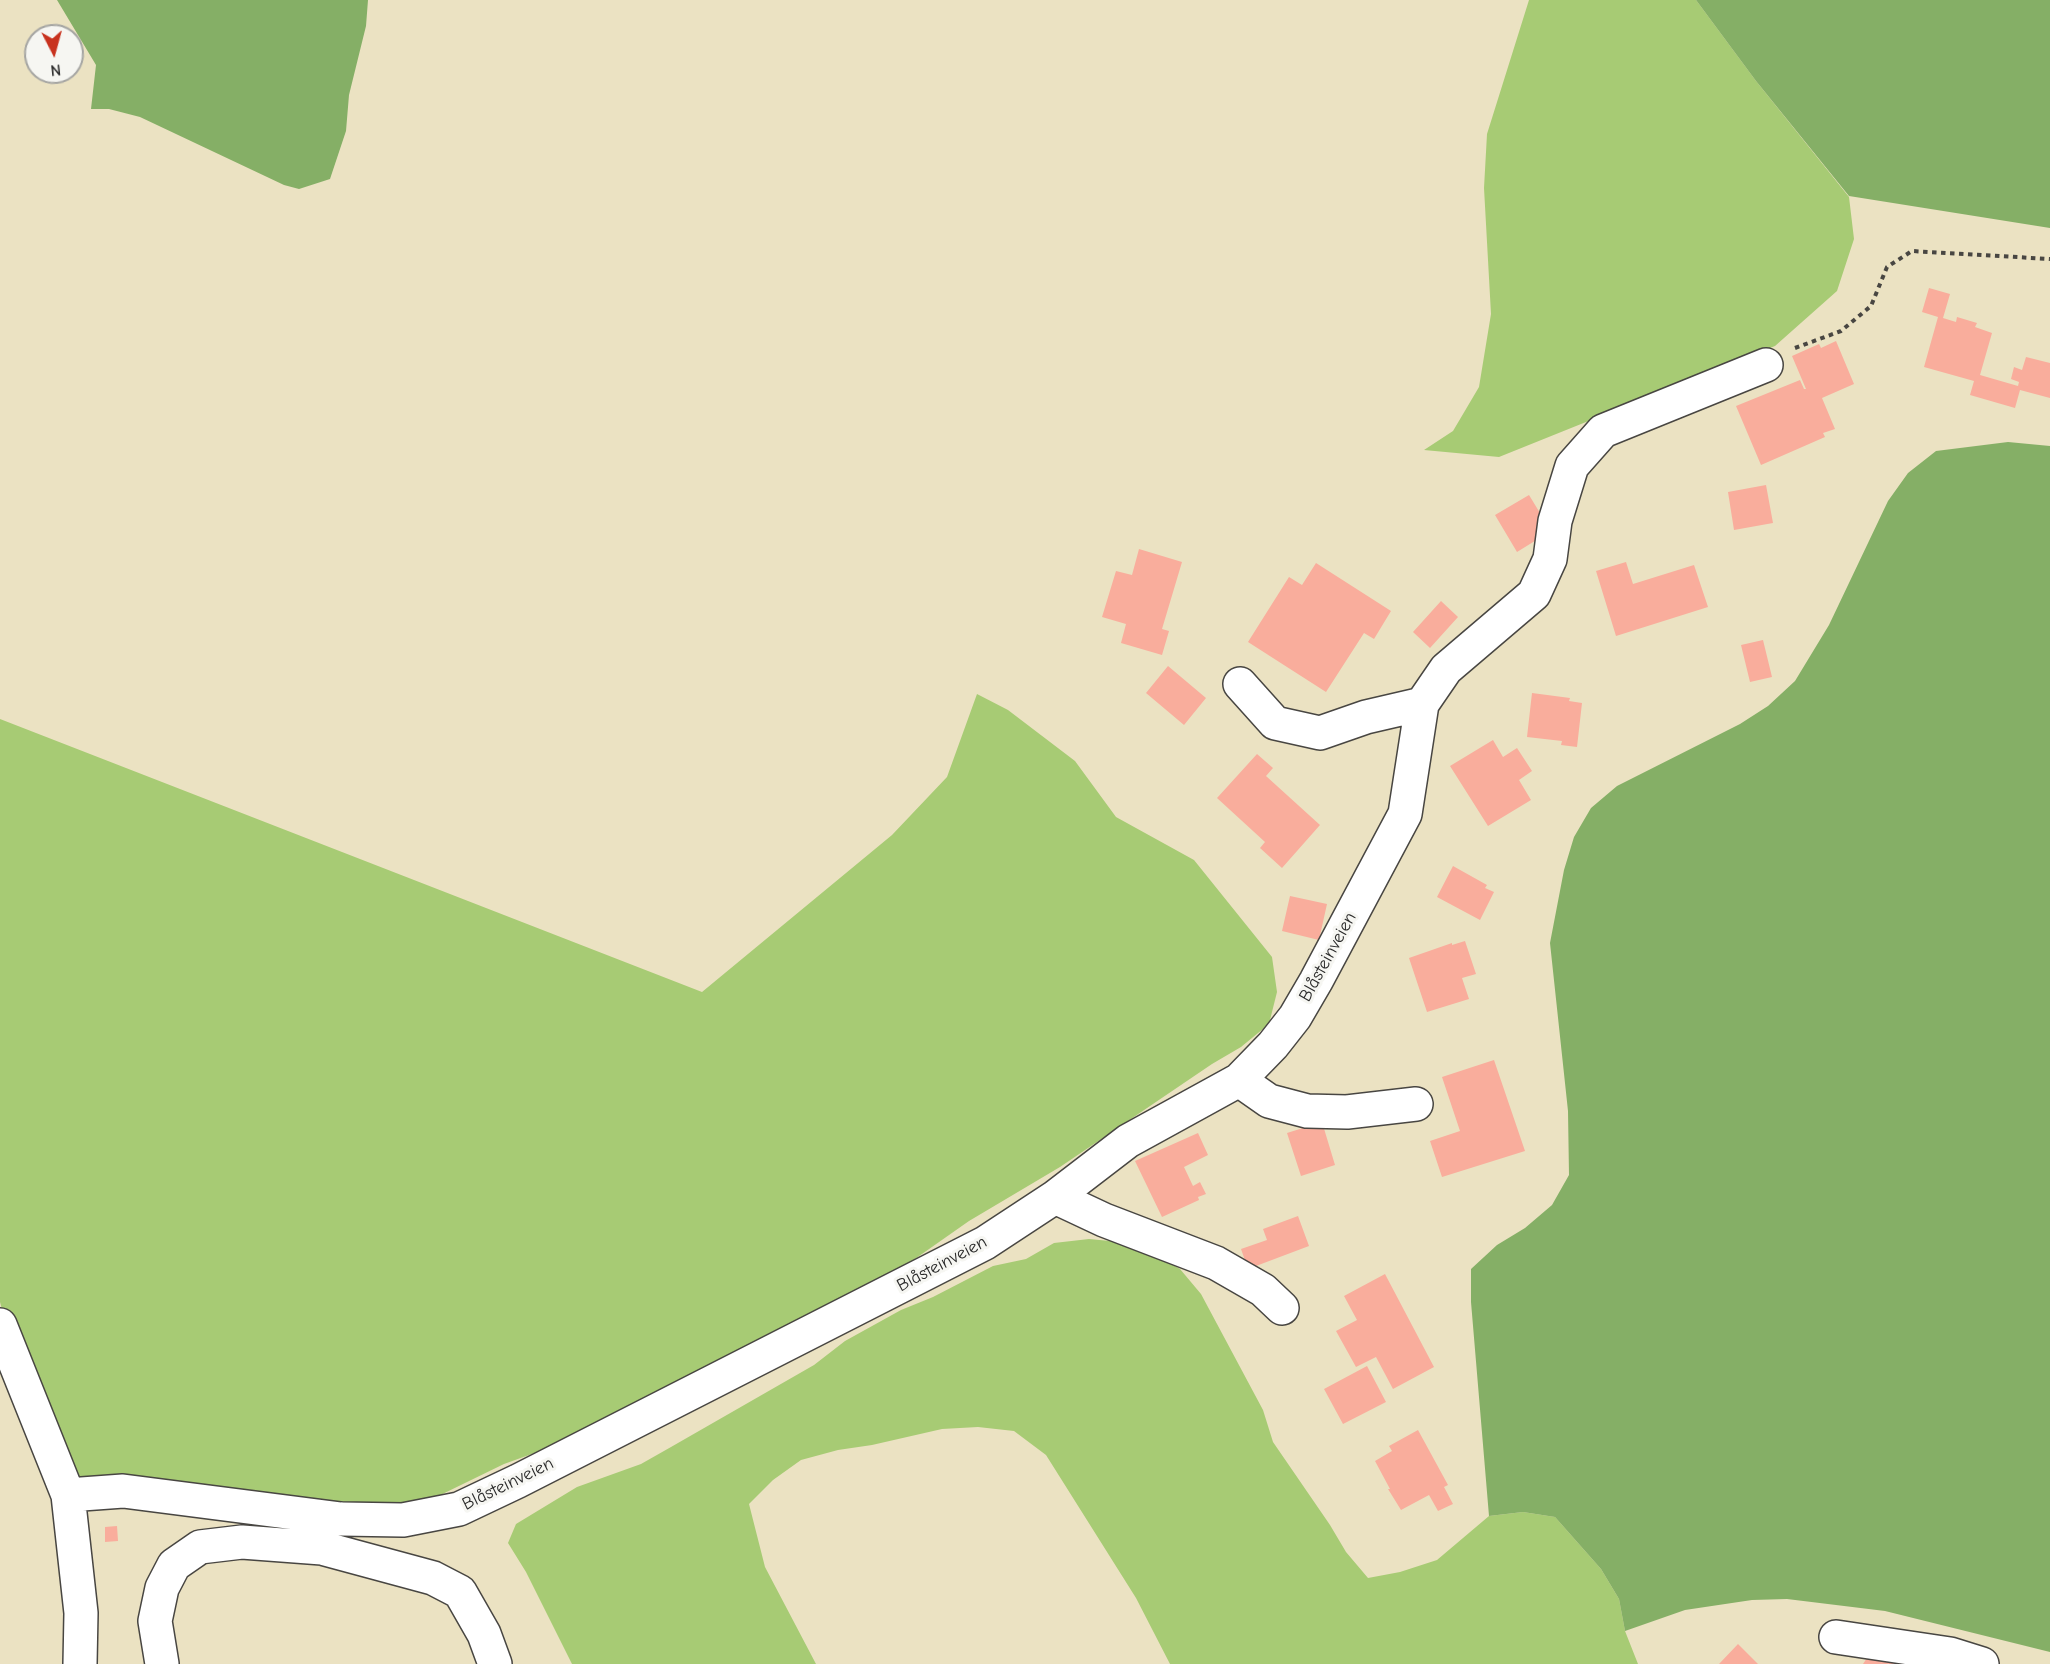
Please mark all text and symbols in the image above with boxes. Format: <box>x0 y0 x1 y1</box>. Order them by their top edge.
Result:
north arrow <box>24 24 84 84</box>
text: N <box>50 60 62 79</box>
street label: Blåsteinveien <box>1295 909 1361 1005</box>
street label: Blåsteinveien <box>893 1231 991 1297</box>
street label: Blåsteinveien <box>459 1453 557 1515</box>

